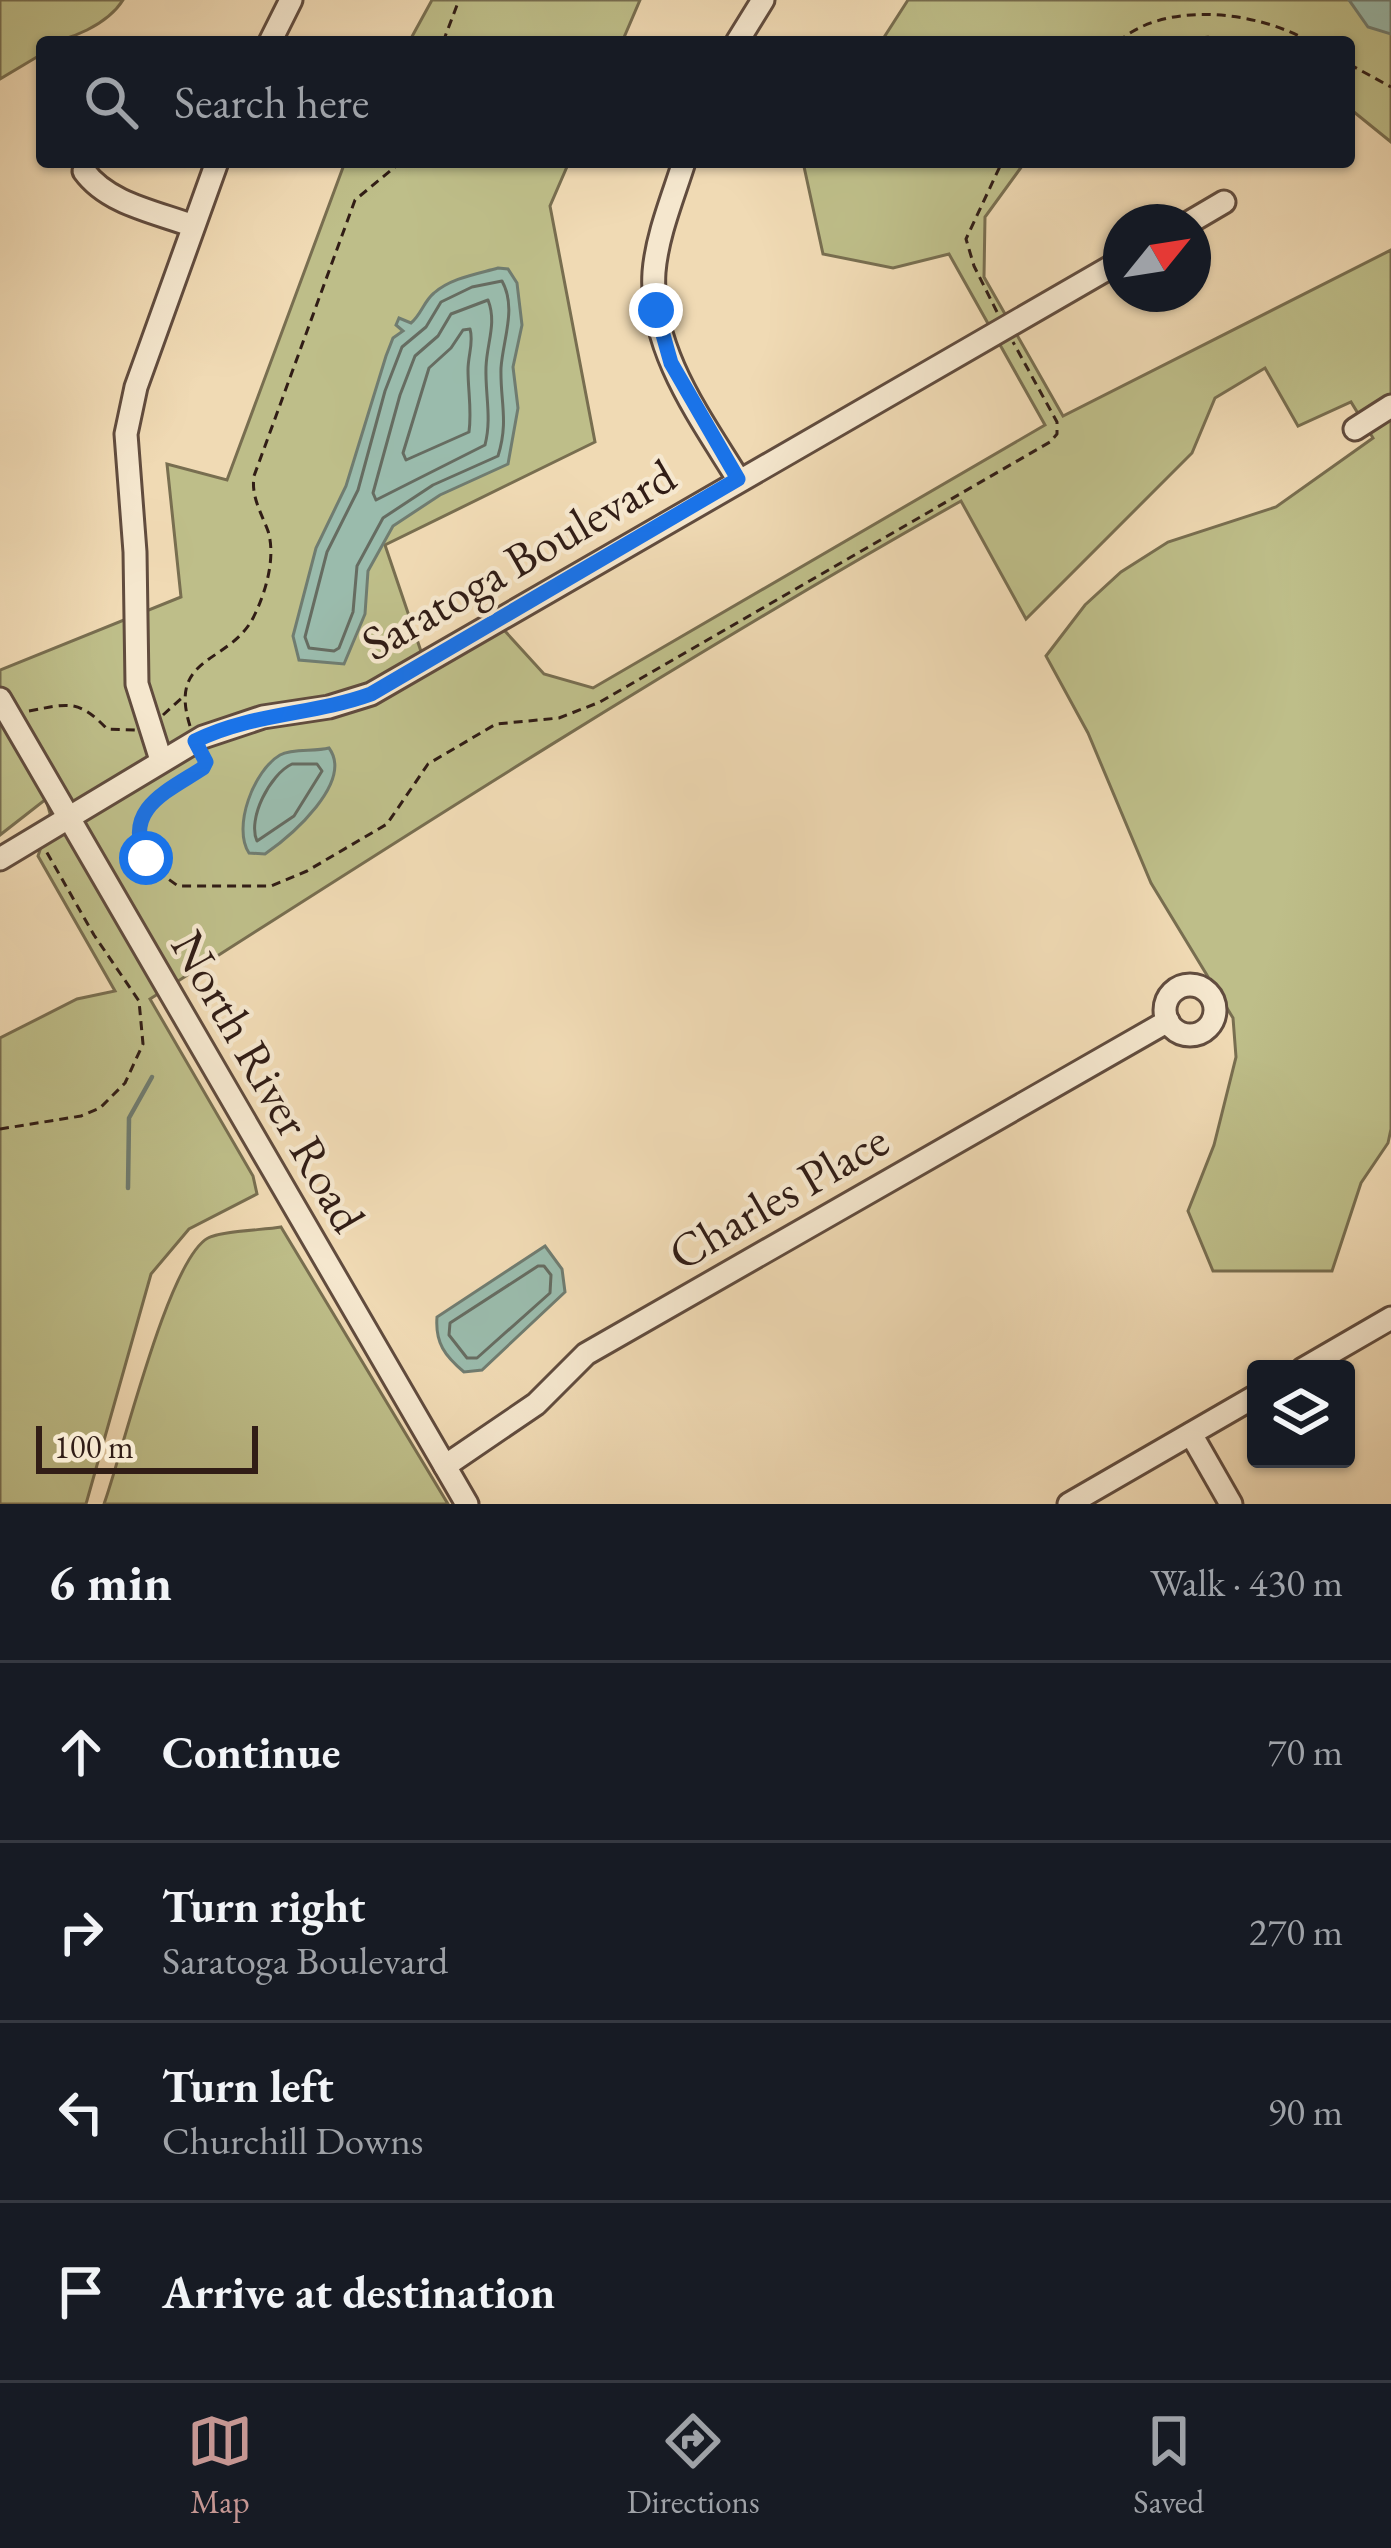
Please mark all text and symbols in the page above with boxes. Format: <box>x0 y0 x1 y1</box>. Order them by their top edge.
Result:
search box <box>36 36 1355 168</box>
icon: search <box>78 69 144 135</box>
text: Search here <box>174 73 369 131</box>
north arrow <box>1103 204 1211 312</box>
route end <box>629 283 683 337</box>
street label: Saratoga Boulevard <box>350 444 687 674</box>
route start <box>119 831 173 885</box>
street label: North River Road <box>158 919 381 1243</box>
street label: Charles Place <box>657 1108 899 1284</box>
map controls <box>1247 1360 1355 1468</box>
button: layers <box>1247 1360 1355 1468</box>
scale bar <box>36 1420 258 1473</box>
text: 100 m <box>54 1425 134 1468</box>
text: 6 min <box>48 1549 172 1615</box>
text: Walk · 430 m <box>1150 1557 1343 1608</box>
icon: ahead <box>48 1719 114 1785</box>
text: Continue <box>162 1723 340 1781</box>
text: 70 m <box>1267 1726 1343 1777</box>
text: Turn right <box>162 1877 365 1935</box>
icon: right <box>48 1899 114 1965</box>
text: 270 m <box>1249 1906 1343 1957</box>
text: Saratoga Boulevard <box>162 1935 448 1986</box>
text: Turn left <box>162 2057 334 2115</box>
icon: left <box>48 2079 114 2145</box>
text: 90 m <box>1267 2086 1343 2137</box>
text: Churchill Downs <box>162 2115 423 2166</box>
icon: arrive <box>48 2259 114 2325</box>
text: Arrive at destination <box>162 2263 555 2321</box>
tab: Map <box>187 2408 253 2523</box>
tab: Directions <box>627 2408 760 2523</box>
tab: Saved <box>1133 2408 1204 2523</box>

